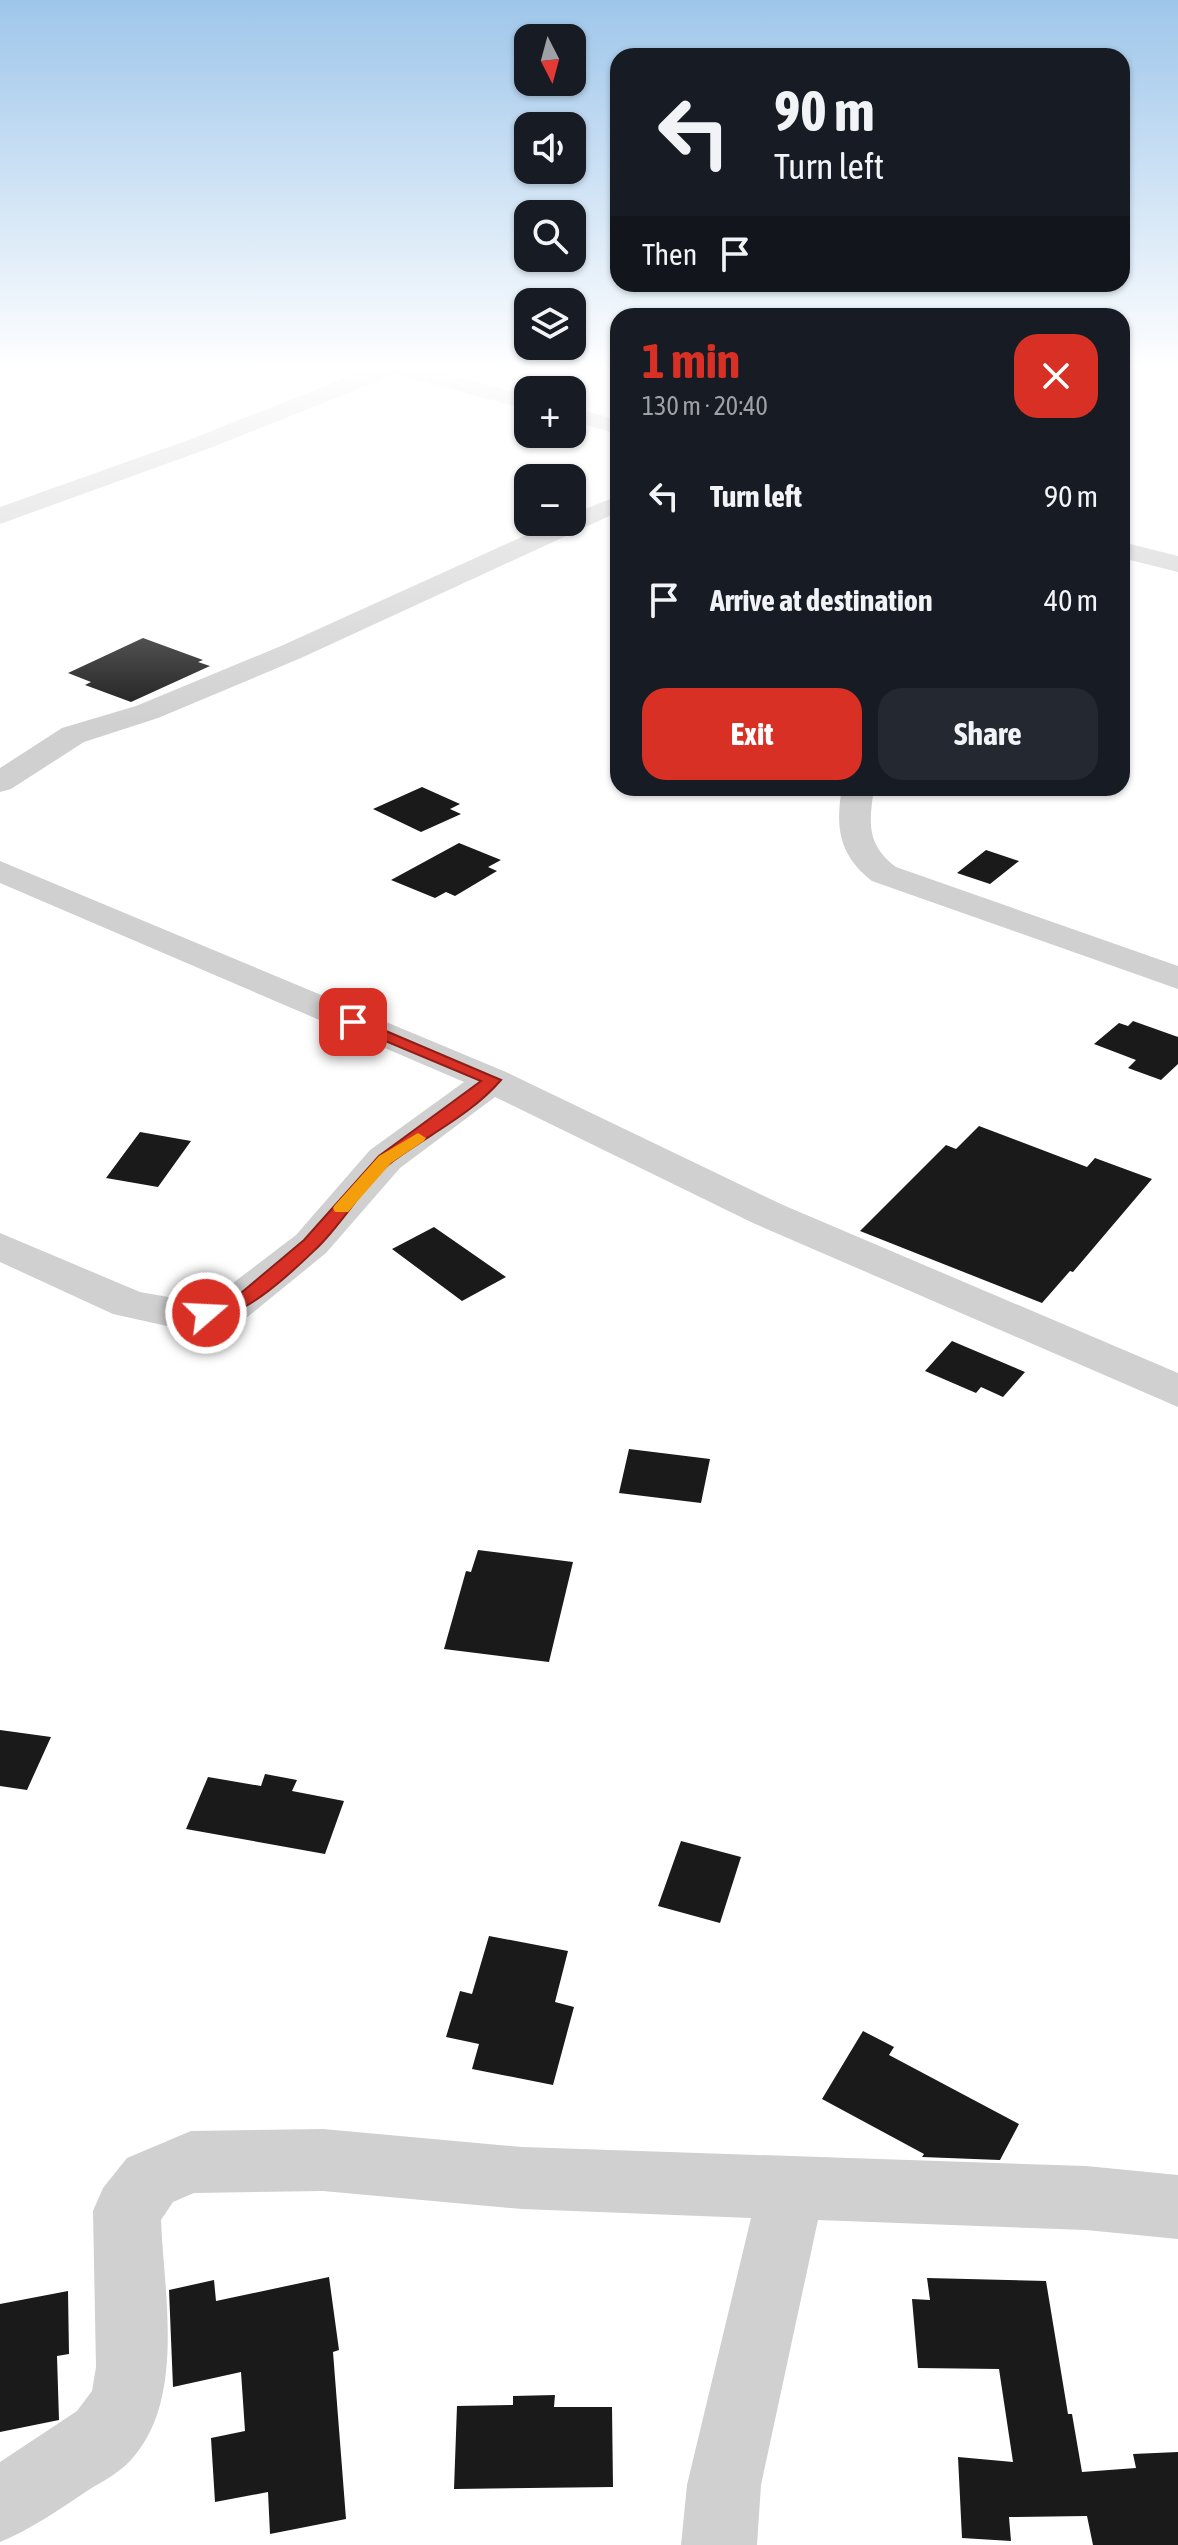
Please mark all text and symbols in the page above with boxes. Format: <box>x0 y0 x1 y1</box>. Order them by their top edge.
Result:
north arrow <box>514 24 586 96</box>
map controls <box>514 24 586 536</box>
text: 90 m <box>774 79 875 143</box>
icon: left <box>642 80 746 184</box>
button: sound <box>514 112 586 184</box>
text: Turn left <box>774 145 884 187</box>
button: search <box>514 200 586 272</box>
icon: arrive <box>713 232 757 276</box>
text: Then <box>642 237 697 271</box>
button: layers <box>514 288 586 360</box>
text: 1 min <box>642 333 740 388</box>
button: close <box>1014 334 1098 418</box>
button: + <box>514 376 586 448</box>
text: 130 m · 20:40 <box>642 391 768 421</box>
button: − <box>514 464 586 536</box>
icon: left <box>642 474 686 518</box>
text: Turn left <box>710 479 802 513</box>
text: 90 m <box>1044 479 1098 513</box>
icon: arrive <box>642 578 686 622</box>
text: Arrive at destination <box>710 583 932 617</box>
text: 40 m <box>1044 583 1098 617</box>
button: Exit <box>642 688 862 780</box>
button: Share <box>878 688 1098 780</box>
pin <box>319 988 387 1056</box>
icon: arrive <box>331 1000 375 1044</box>
position arrow <box>164 1271 248 1355</box>

